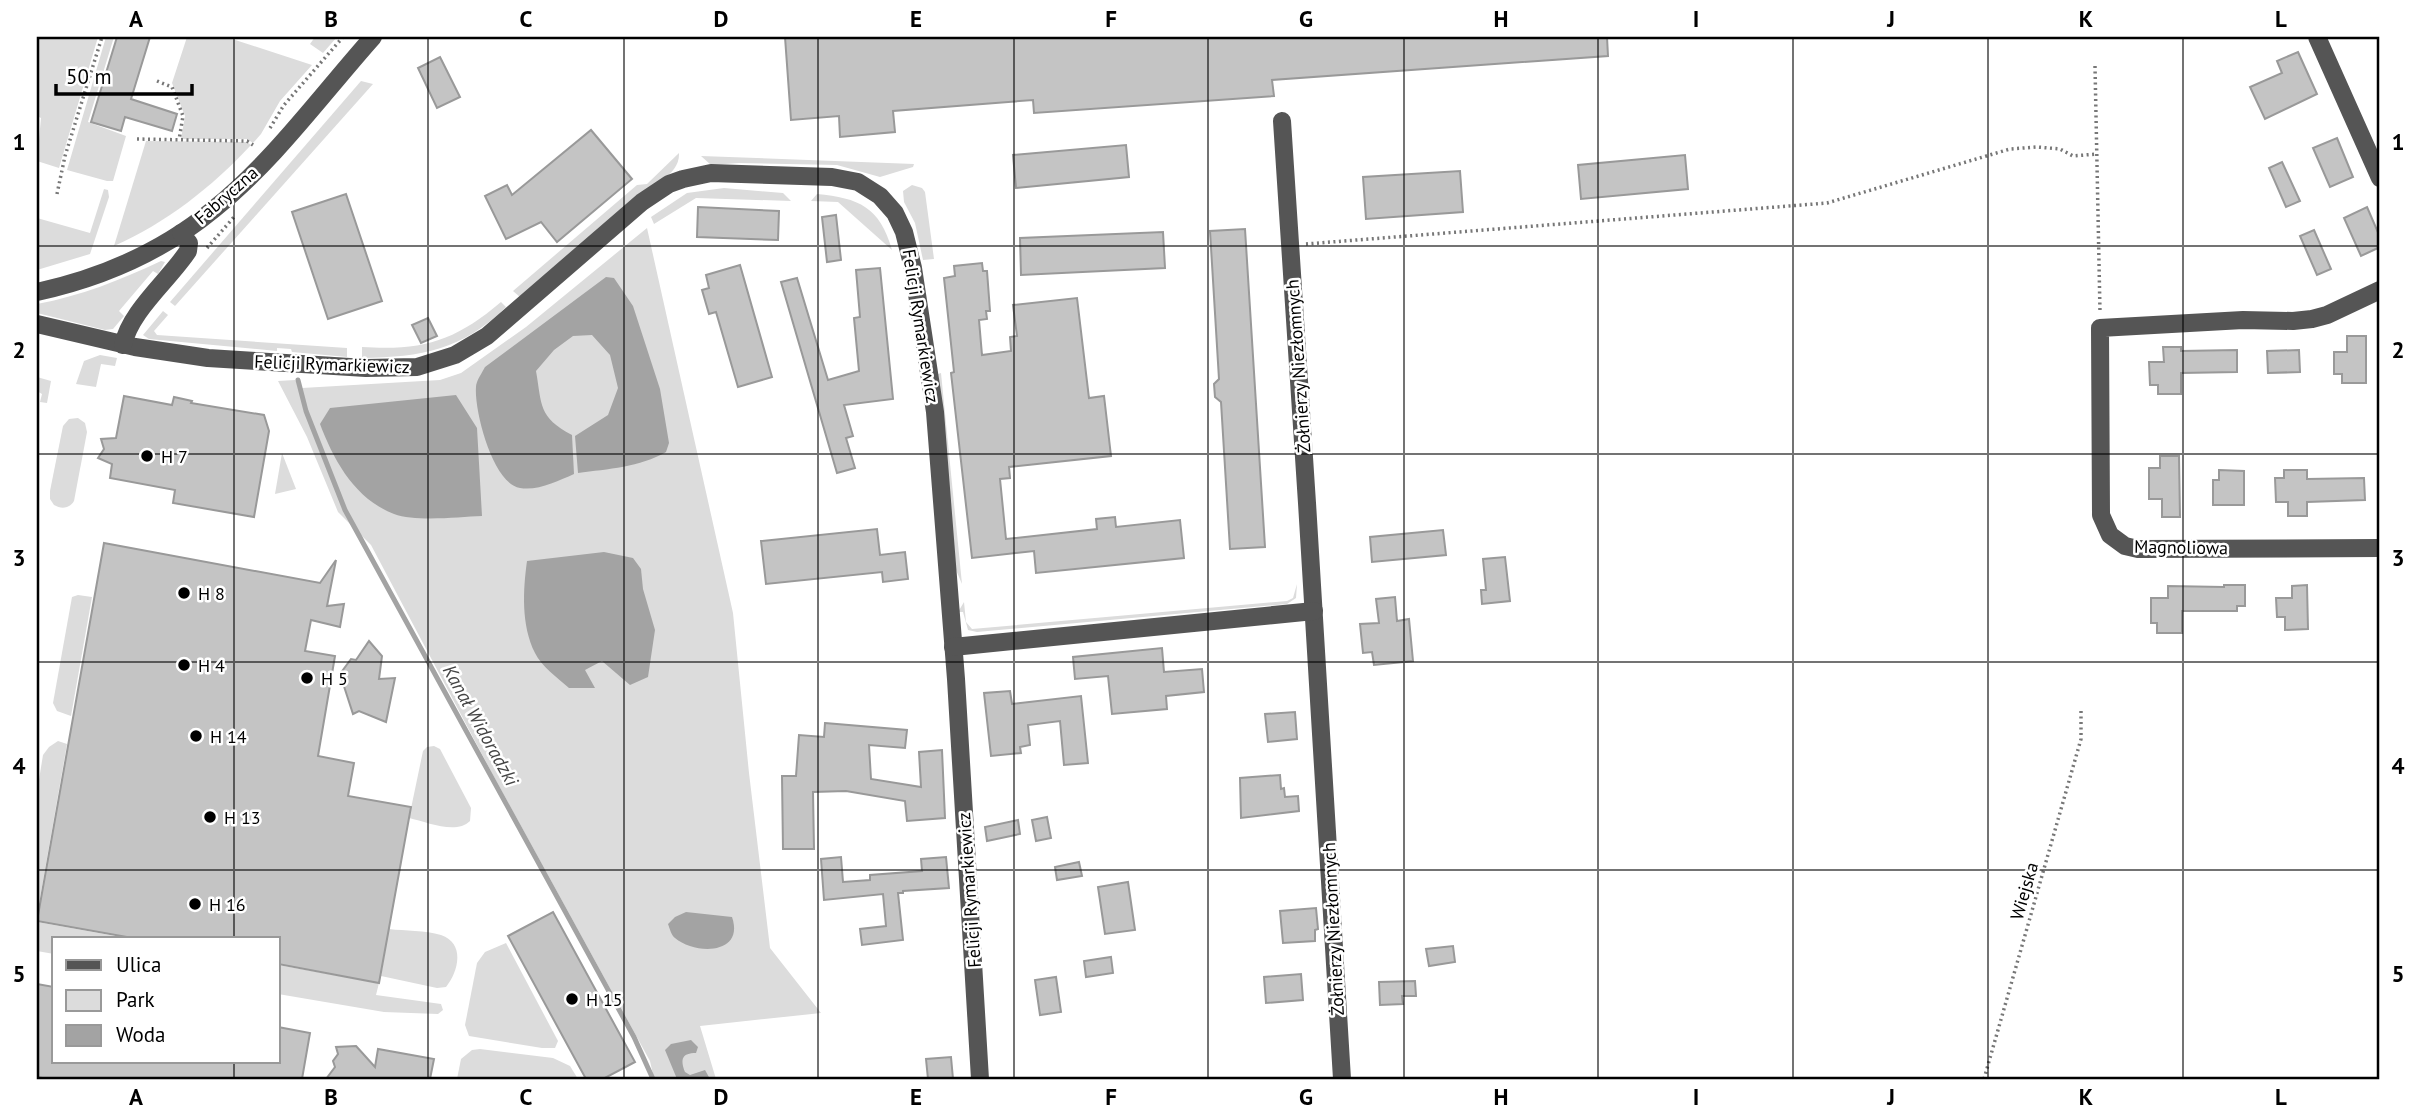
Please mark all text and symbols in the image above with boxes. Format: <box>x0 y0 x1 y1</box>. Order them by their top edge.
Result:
text: A <box>129 4 143 33</box>
text: B <box>324 4 338 33</box>
text: C <box>520 4 533 33</box>
text: D <box>714 4 728 33</box>
text: E <box>910 4 922 33</box>
text: F <box>1105 4 1117 33</box>
text: G <box>1299 4 1313 33</box>
text: H <box>1494 4 1508 33</box>
text: I <box>1693 4 1699 33</box>
text: J <box>1886 4 1895 33</box>
text: K <box>2079 4 2093 33</box>
text: L <box>2275 4 2287 33</box>
scale bar <box>56 52 192 96</box>
text: 50 m <box>66 63 112 90</box>
text: 1 <box>12 127 26 156</box>
text: 1 <box>2391 127 2405 156</box>
street label: Fabryczna <box>189 161 263 229</box>
street label: Felicji Rymarkiewicz <box>897 247 945 405</box>
street label: Żołnierzy Niezłomnych <box>1280 279 1316 453</box>
text: 2 <box>12 335 26 364</box>
text: 2 <box>2391 335 2405 364</box>
street label: Felicji Rymarkiewicz <box>254 350 410 378</box>
place label: H 7 <box>161 445 188 468</box>
marker: H 7 <box>139 448 155 464</box>
street label: Magnoliowa <box>2134 535 2228 559</box>
text: 3 <box>12 543 26 572</box>
text: 3 <box>2391 543 2405 572</box>
place label: H 8 <box>198 582 225 605</box>
marker: H 8 <box>176 585 192 601</box>
place label: H 4 <box>198 654 225 677</box>
marker: H 4 <box>176 657 192 673</box>
water label: Kanał Widoradzki <box>438 660 525 791</box>
place label: H 5 <box>321 667 348 690</box>
marker: H 5 <box>299 670 315 686</box>
place label: H 14 <box>210 725 247 748</box>
marker: H 14 <box>188 728 204 744</box>
text: 4 <box>12 751 26 780</box>
text: 4 <box>2391 751 2405 780</box>
place label: H 13 <box>224 806 261 829</box>
marker: H 13 <box>202 809 218 825</box>
street label: Felicji Rymarkiewicz <box>952 812 986 968</box>
street label: Żołnierzy Niezłomnych <box>1317 842 1349 1016</box>
street label: Wiejska <box>2005 860 2043 922</box>
place label: H 16 <box>209 893 246 916</box>
marker: H 16 <box>187 896 203 912</box>
legend <box>52 937 280 1064</box>
text: Ulica <box>116 951 161 978</box>
text: 5 <box>12 959 26 988</box>
text: 5 <box>2391 959 2405 988</box>
text: Park <box>116 986 155 1013</box>
place label: H 15 <box>586 988 623 1011</box>
marker: H 15 <box>564 991 580 1007</box>
text: Woda <box>116 1021 165 1048</box>
text: A <box>129 1082 143 1111</box>
text: B <box>324 1082 338 1111</box>
text: C <box>520 1082 533 1111</box>
text: D <box>714 1082 728 1111</box>
text: E <box>910 1082 922 1111</box>
text: F <box>1105 1082 1117 1111</box>
text: G <box>1299 1082 1313 1111</box>
text: H <box>1494 1082 1508 1111</box>
text: I <box>1693 1082 1699 1111</box>
text: J <box>1886 1082 1895 1111</box>
text: K <box>2079 1082 2093 1111</box>
text: L <box>2275 1082 2287 1111</box>

